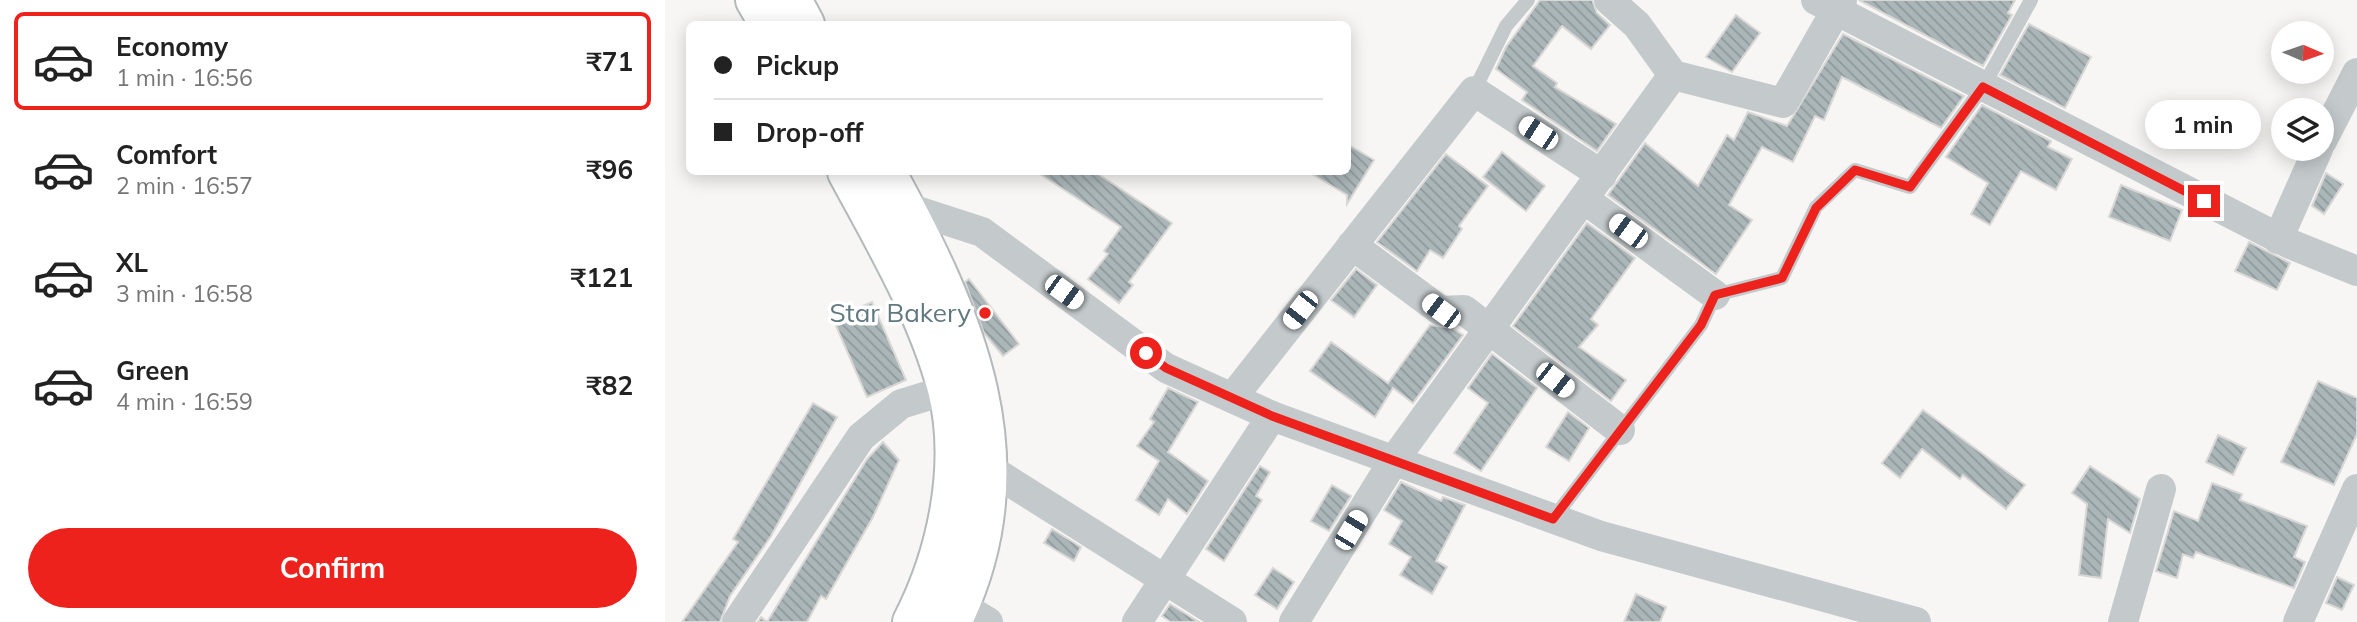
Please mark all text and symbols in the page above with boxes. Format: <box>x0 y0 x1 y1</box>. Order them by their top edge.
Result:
north arrow <box>2271 21 2335 84</box>
map controls <box>2271 21 2334 161</box>
icon: car <box>32 30 95 93</box>
text: Economy <box>116 30 228 63</box>
text: ₹71 <box>586 45 633 78</box>
text: Pickup <box>756 49 839 82</box>
text: 1 min · 16:56 <box>116 63 253 92</box>
button: layers <box>2271 98 2334 161</box>
callout: 1 min <box>2146 100 2262 148</box>
text: 1 min <box>2173 110 2233 139</box>
car <box>1515 113 1562 153</box>
text: Drop-off <box>756 116 863 149</box>
icon: car <box>32 138 95 201</box>
text: Comfort <box>116 138 217 171</box>
text: ₹96 <box>586 153 633 186</box>
text: 2 min · 16:57 <box>116 171 253 200</box>
route end <box>2188 185 2220 217</box>
car <box>1605 210 1652 252</box>
icon: car <box>32 246 95 309</box>
text: XL <box>116 246 148 279</box>
text: ₹121 <box>571 261 633 294</box>
car <box>1041 271 1088 313</box>
text: 3 min · 16:58 <box>116 279 253 308</box>
car <box>1279 287 1322 333</box>
car <box>1418 290 1465 332</box>
place label: Star Bakery <box>829 296 971 329</box>
marker: Star Bakery <box>977 305 993 321</box>
route start <box>1130 337 1162 369</box>
icon: car <box>32 354 95 417</box>
text: Green <box>116 354 189 387</box>
car <box>1532 359 1579 401</box>
text: ₹82 <box>586 369 633 402</box>
text: 4 min · 16:59 <box>116 387 253 416</box>
car <box>1332 507 1371 553</box>
button: Confirm <box>28 528 637 608</box>

